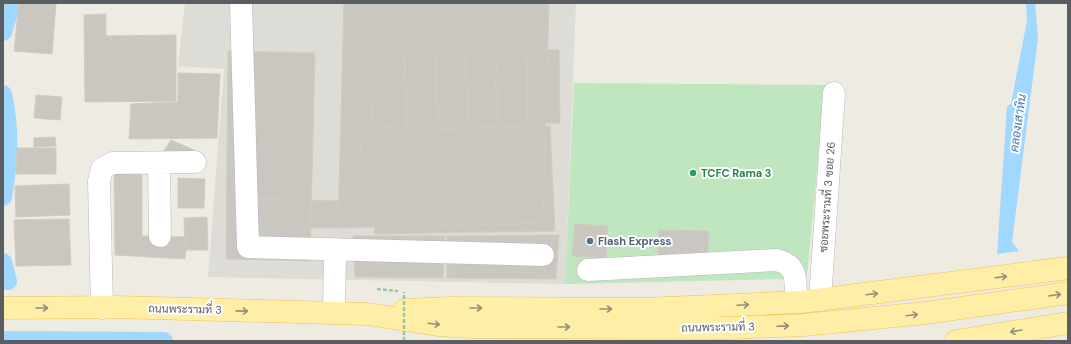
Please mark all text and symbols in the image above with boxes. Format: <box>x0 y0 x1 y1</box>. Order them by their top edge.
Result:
water label: คลองเสาหิน <box>1006 93 1030 153</box>
street label: ซอยพระรามที่ 3 ซอย 26 <box>812 141 838 253</box>
place label: TCFC Rama 3 <box>701 166 771 180</box>
marker: TCFC Rama 3 <box>688 168 698 178</box>
place label: Flash Express <box>598 234 672 248</box>
marker: Flash Express <box>585 236 595 246</box>
one-way arrow <box>994 273 1007 281</box>
one-way arrow <box>865 290 878 298</box>
one-way arrow <box>1048 291 1061 299</box>
street label: ถนนพระรามที่ 3 <box>148 297 222 317</box>
one-way arrow <box>736 302 749 309</box>
one-way arrow <box>35 304 48 312</box>
one-way arrow <box>469 304 482 312</box>
one-way arrow <box>599 305 612 313</box>
one-way arrow <box>235 307 248 315</box>
one-way arrow <box>905 311 918 319</box>
street label: ถนนพระรามที่ 3 <box>681 315 755 335</box>
one-way arrow <box>427 320 440 328</box>
one-way arrow <box>776 322 789 330</box>
one-way arrow <box>557 323 570 331</box>
one-way arrow <box>1009 327 1022 335</box>

